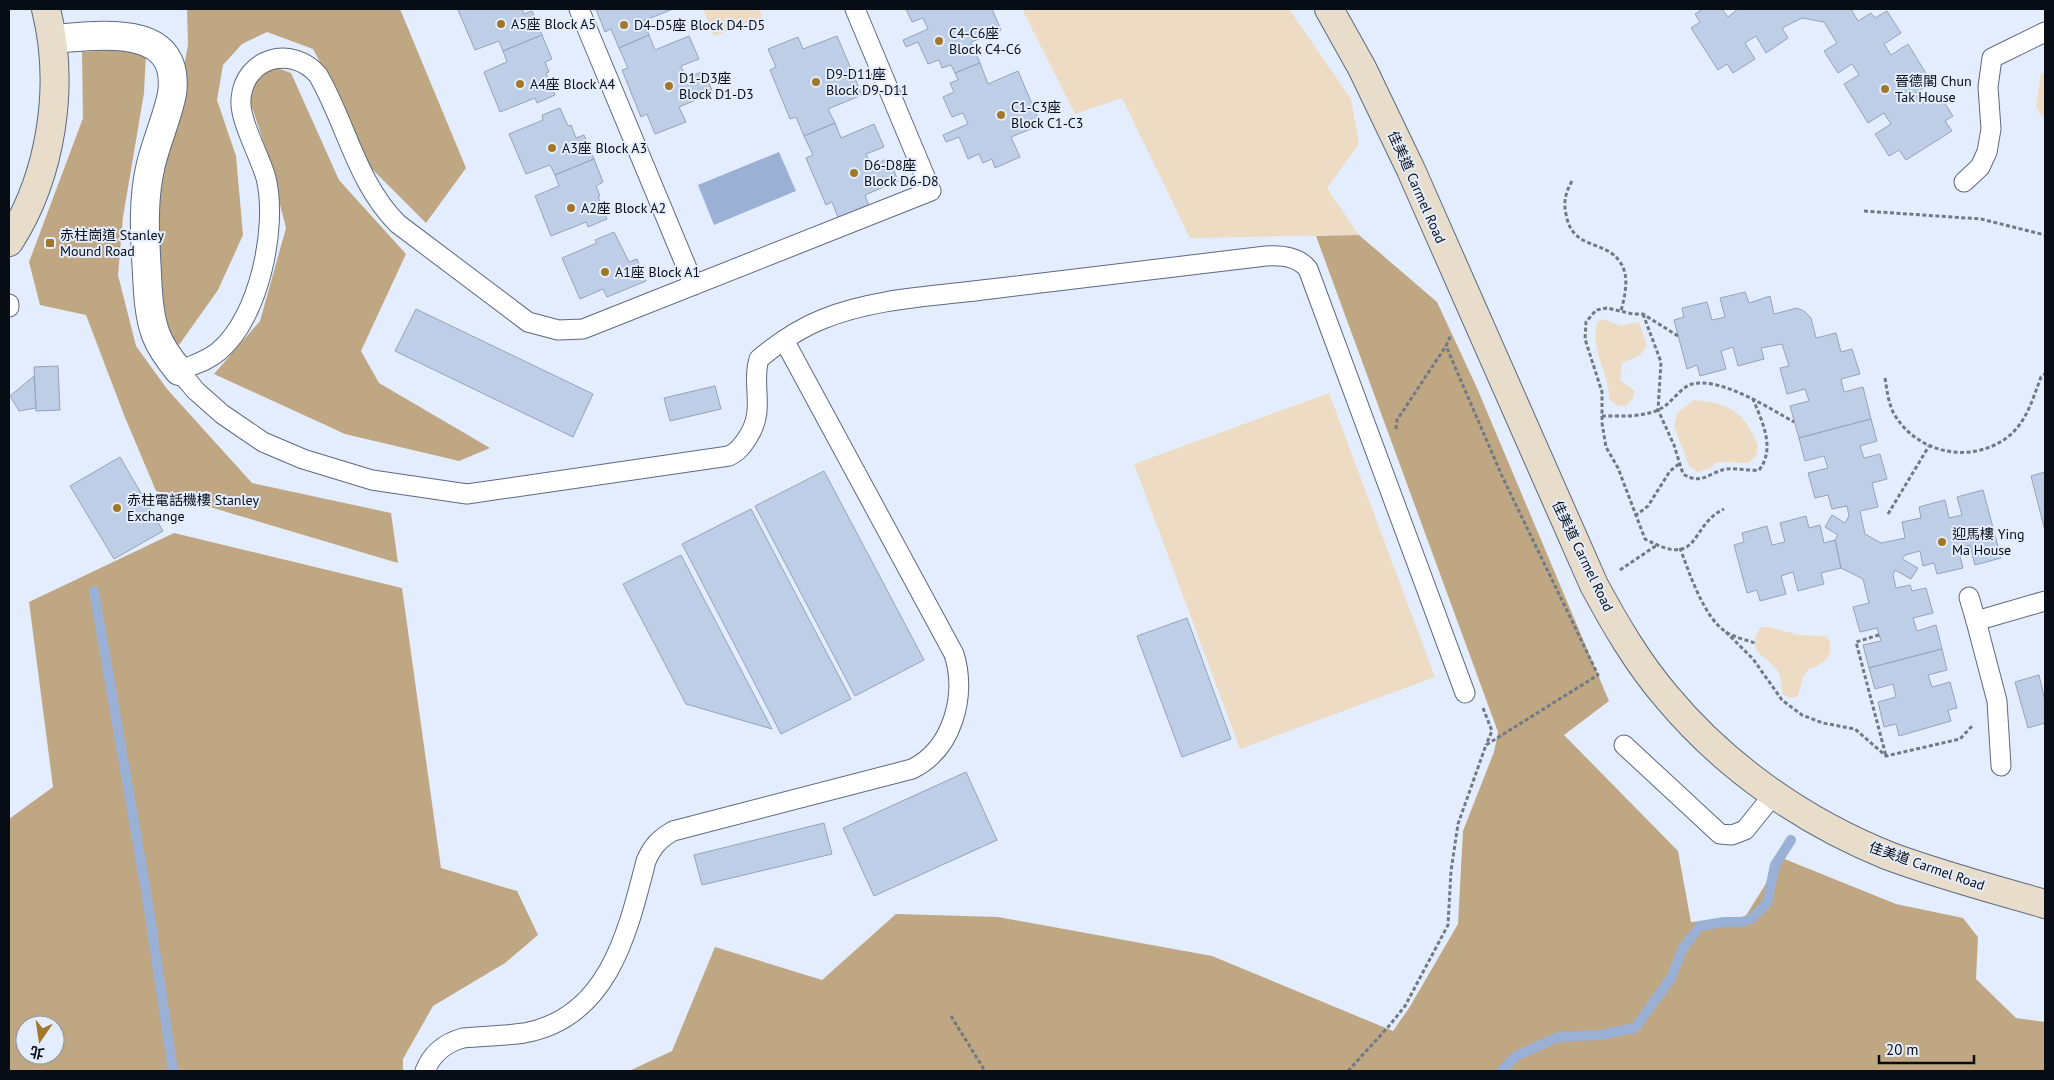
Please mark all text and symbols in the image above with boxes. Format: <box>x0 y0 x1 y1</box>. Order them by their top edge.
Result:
place label: A5座 Block A5 <box>511 15 596 33</box>
place label: D4-D5座 Block D4-D5 <box>634 16 765 34</box>
marker: A5座 Block A5 <box>495 18 507 30</box>
marker: D4-D5座 Block D4-D5 <box>618 19 630 31</box>
place label: C4-C6座 Block C4-C6 <box>949 24 1021 58</box>
marker: C4-C6座 Block C4-C6 <box>933 35 945 47</box>
place label: D9-D11座 Block D9-D11 <box>826 65 908 99</box>
place label: D1-D3座 Block D1-D3 <box>679 69 754 103</box>
place label: 晉德閣 Chun Tak House <box>1895 72 1972 106</box>
place label: A4座 Block A4 <box>530 75 615 93</box>
marker: D9-D11座 Block D9-D11 <box>810 76 822 88</box>
marker: A4座 Block A4 <box>514 78 526 90</box>
marker: D1-D3座 Block D1-D3 <box>663 80 675 92</box>
marker: 晉德閣 Chun Tak House <box>1879 83 1891 95</box>
place label: C1-C3座 Block C1-C3 <box>1011 98 1083 132</box>
marker: C1-C3座 Block C1-C3 <box>995 109 1007 121</box>
street label: 佳美道 Carmel Road <box>1384 128 1450 246</box>
place label: A3座 Block A3 <box>562 139 647 157</box>
marker: A3座 Block A3 <box>546 142 558 154</box>
place label: D6-D8座 Block D6-D8 <box>864 156 939 190</box>
marker: D6-D8座 Block D6-D8 <box>848 167 860 179</box>
place label: A2座 Block A2 <box>581 199 666 217</box>
marker: A2座 Block A2 <box>565 202 577 214</box>
place label: 赤柱崗道 Stanley Mound Road <box>60 226 164 260</box>
marker: 赤柱崗道 Stanley Mound Road <box>44 237 56 249</box>
place label: A1座 Block A1 <box>615 263 700 281</box>
marker: A1座 Block A1 <box>599 266 611 278</box>
place label: 赤柱電話機樓 Stanley Exchange <box>127 491 259 525</box>
street label: 佳美道 Carmel Road <box>1548 498 1618 614</box>
marker: 赤柱電話機樓 Stanley Exchange <box>111 502 123 514</box>
place label: 迎馬樓 Ying Ma House <box>1952 525 2024 559</box>
marker: 迎馬樓 Ying Ma House <box>1936 536 1948 548</box>
street label: 佳美道 Carmel Road <box>1867 838 1987 894</box>
north arrow <box>15 1015 65 1065</box>
scale bar <box>1879 1032 1974 1064</box>
text: 20 m <box>1886 1040 1919 1059</box>
text: 北 <box>28 1042 46 1063</box>

